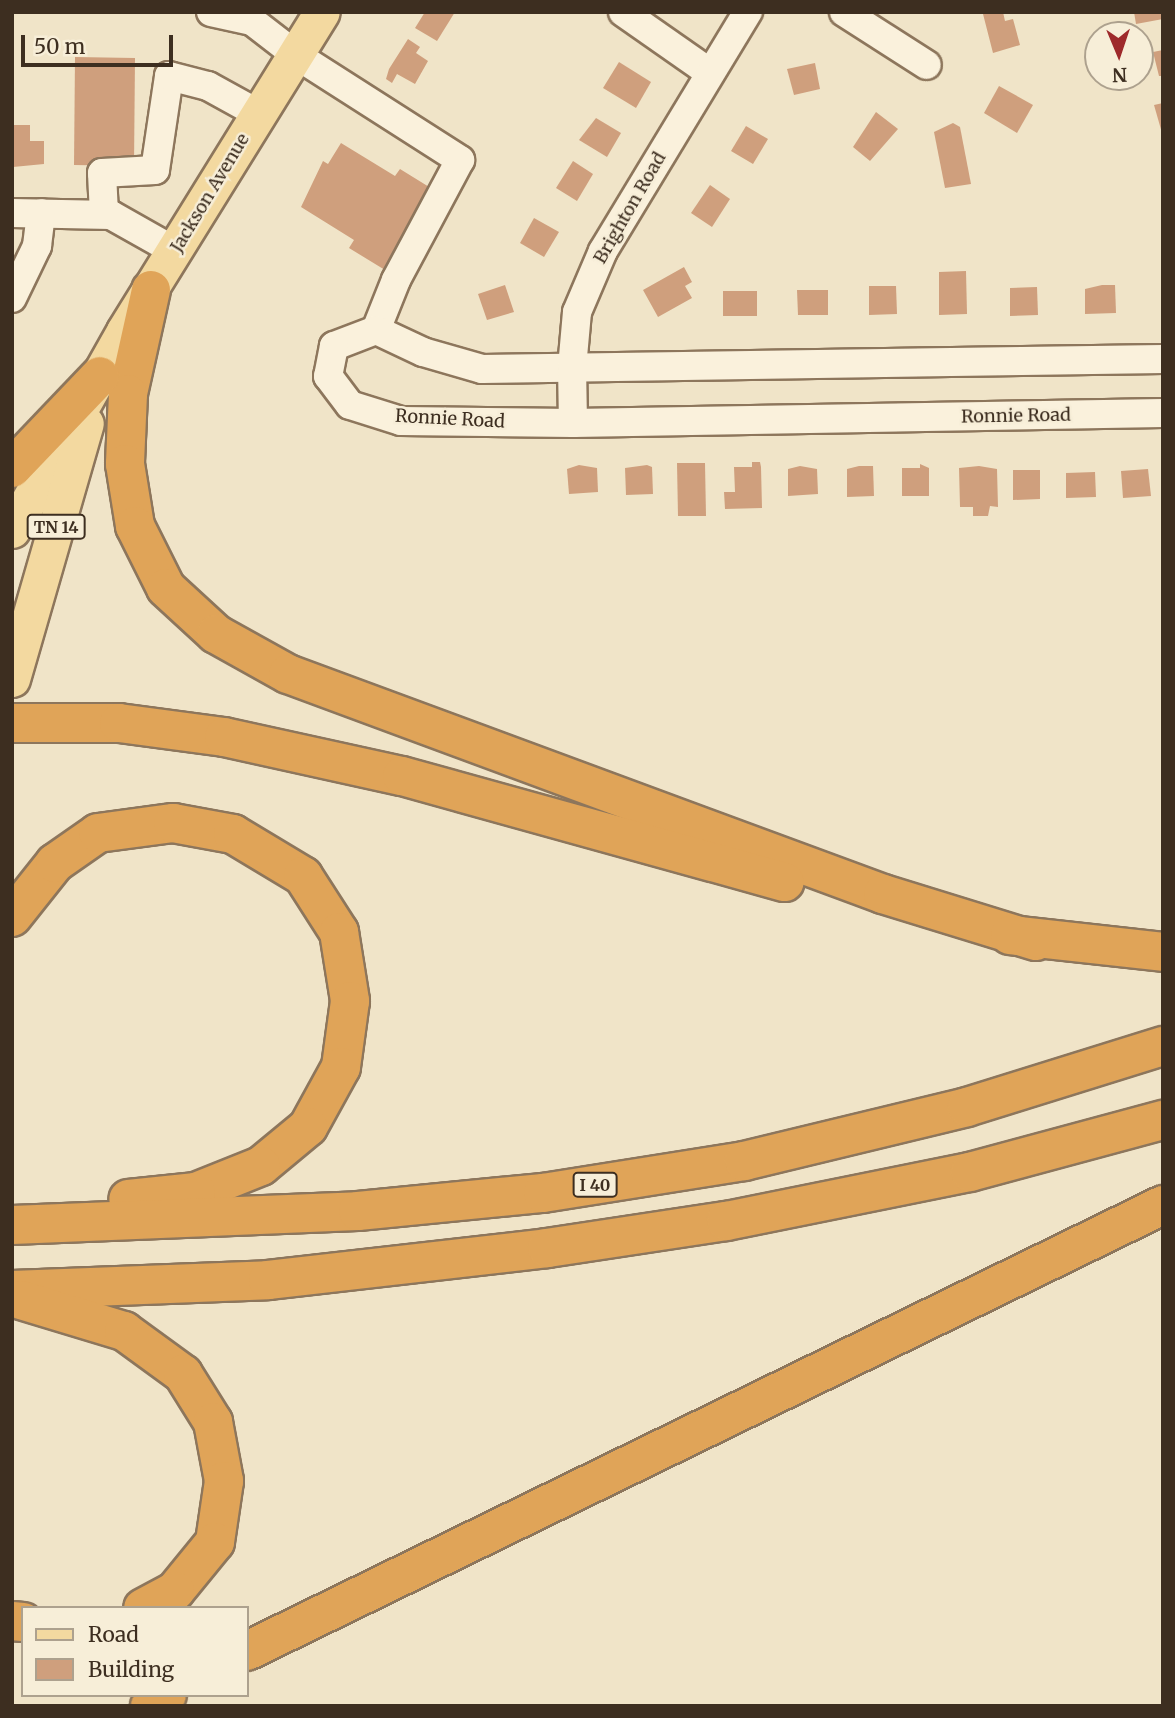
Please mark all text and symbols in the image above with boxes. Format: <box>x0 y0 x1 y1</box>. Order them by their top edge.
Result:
scale bar <box>24 21 177 65</box>
north arrow <box>1084 21 1154 91</box>
text: 50 m <box>34 33 85 60</box>
text: N <box>1112 63 1128 87</box>
street label: Jackson Avenue <box>166 130 254 256</box>
street label: Brighton Road <box>589 148 671 268</box>
street label: Ronnie Road <box>961 404 1071 428</box>
street label: Ronnie Road <box>395 405 505 433</box>
road number: TN 14 <box>26 514 86 540</box>
road number: I 40 <box>572 1172 618 1198</box>
legend <box>21 1606 248 1697</box>
text: Road <box>88 1621 139 1648</box>
text: Building <box>88 1656 174 1683</box>

